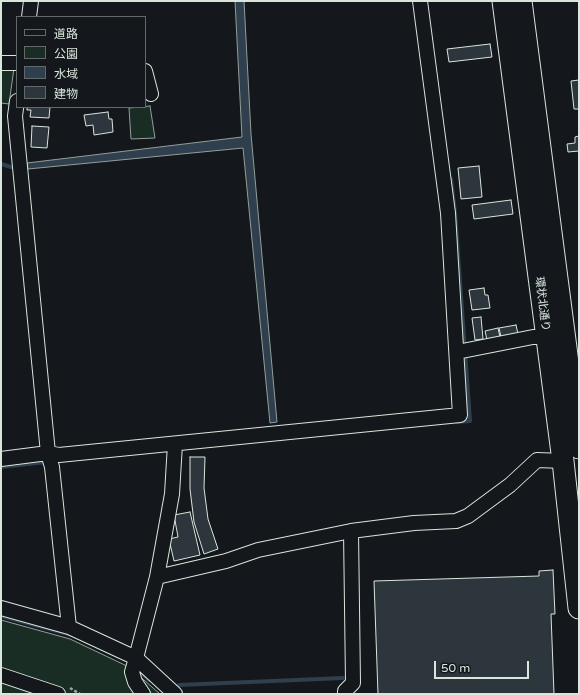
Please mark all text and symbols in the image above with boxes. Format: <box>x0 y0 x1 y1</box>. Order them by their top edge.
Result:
legend <box>16 16 146 108</box>
text: 道路 <box>54 27 78 41</box>
text: 公園 <box>54 47 78 61</box>
text: 水域 <box>54 67 78 81</box>
text: 建物 <box>54 87 78 101</box>
street label: 環状北通り <box>532 276 552 332</box>
scale bar <box>436 653 531 679</box>
text: 50 m <box>441 661 470 675</box>

